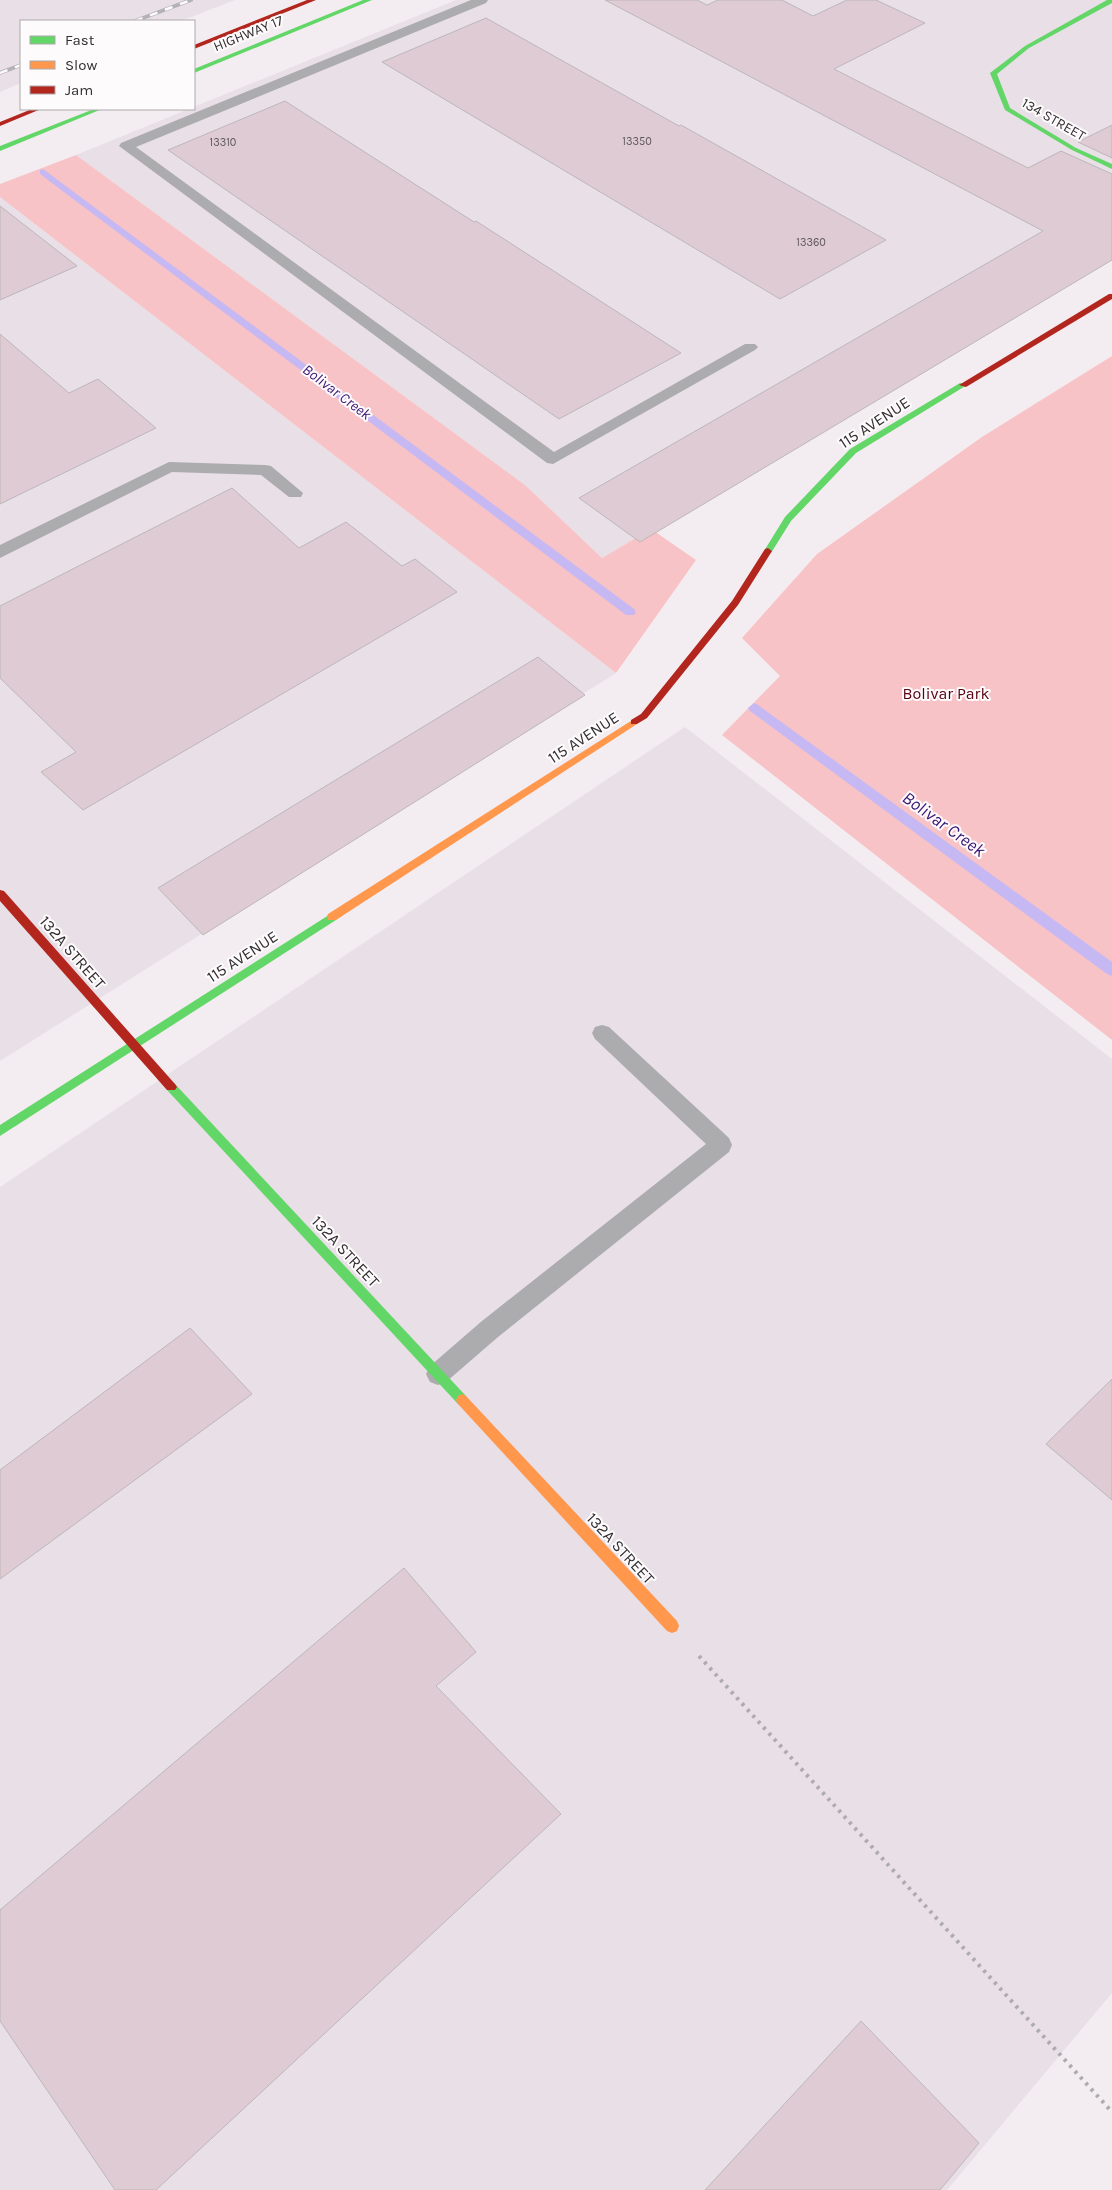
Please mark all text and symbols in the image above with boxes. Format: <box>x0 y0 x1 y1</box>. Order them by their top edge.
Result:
street label: HIGHWAY 17 <box>211 12 286 55</box>
legend <box>20 20 195 110</box>
text: Fast <box>65 31 95 49</box>
text: Slow <box>65 56 97 74</box>
text: Jam <box>65 81 93 99</box>
street label: 134 STREET <box>1019 94 1089 145</box>
house number: 13350 <box>622 135 652 148</box>
house number: 13310 <box>210 136 236 149</box>
house number: 13360 <box>796 236 826 249</box>
water label: Bolivar Creek <box>299 360 375 424</box>
street label: 115 AVENUE <box>835 393 913 452</box>
park label: Bolivar Park <box>903 684 989 703</box>
street label: 115 AVENUE <box>544 708 622 767</box>
water label: Bolivar Creek <box>898 786 991 862</box>
street label: 132A STREET <box>36 912 109 993</box>
street label: 115 AVENUE <box>203 927 281 986</box>
street label: 132A STREET <box>308 1212 383 1291</box>
street label: 132A STREET <box>583 1509 658 1588</box>

